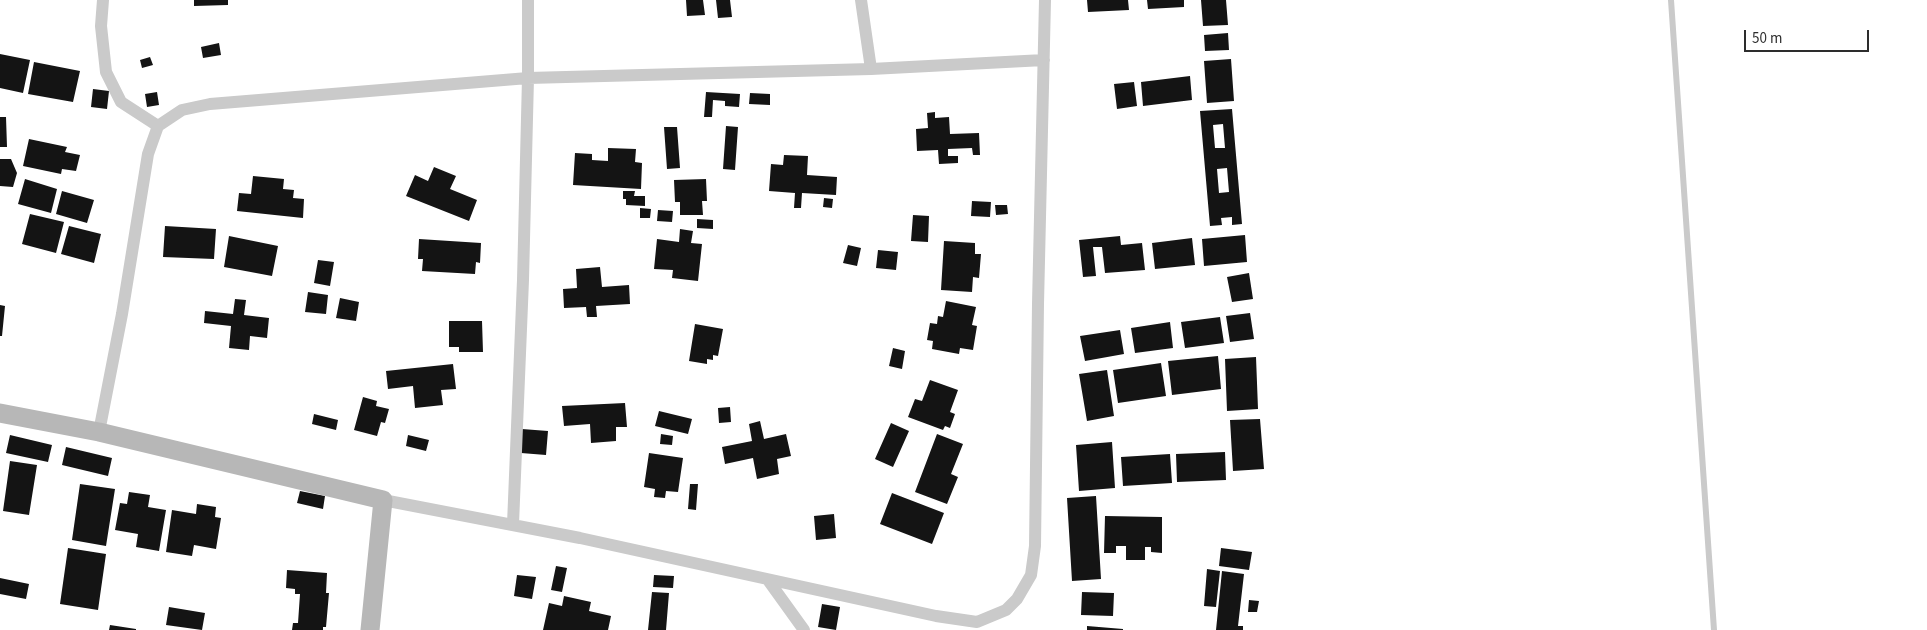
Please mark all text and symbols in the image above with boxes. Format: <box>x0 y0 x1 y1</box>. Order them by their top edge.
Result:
scale bar <box>1747 20 1872 52</box>
text: 50 m <box>1752 28 1782 49</box>

